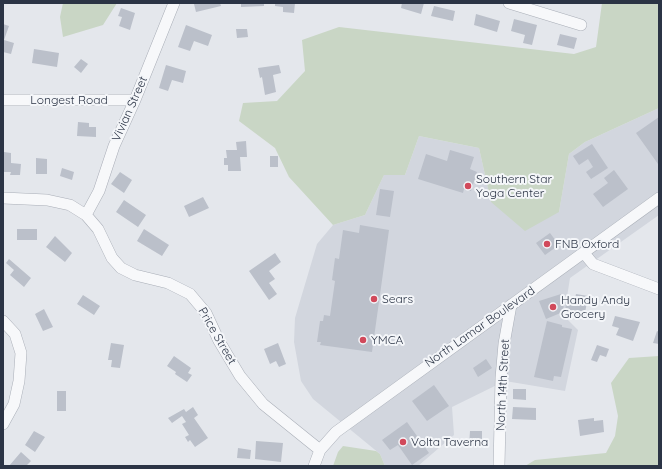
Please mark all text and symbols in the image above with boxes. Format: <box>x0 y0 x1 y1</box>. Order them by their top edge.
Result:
street label: Vivian Street <box>109 74 151 144</box>
street label: Longest Road <box>30 93 108 107</box>
place label: Southern Star Yoga Center <box>476 172 552 200</box>
marker: Southern Star Yoga Center <box>463 181 473 191</box>
place label: FNB Oxford <box>555 237 619 251</box>
marker: FNB Oxford <box>542 239 552 249</box>
street label: North Lamar Boulevard <box>422 284 538 370</box>
place label: Sears <box>382 292 413 306</box>
place label: Handy Andy Grocery <box>561 293 630 321</box>
marker: Sears <box>369 294 379 304</box>
marker: Handy Andy Grocery <box>548 302 558 312</box>
street label: Price Street <box>195 305 239 367</box>
place label: YMCA <box>371 333 403 347</box>
marker: YMCA <box>358 335 368 345</box>
street label: North 14th Street <box>493 339 513 431</box>
place label: Volta Taverna <box>411 435 488 449</box>
marker: Volta Taverna <box>398 437 408 447</box>

